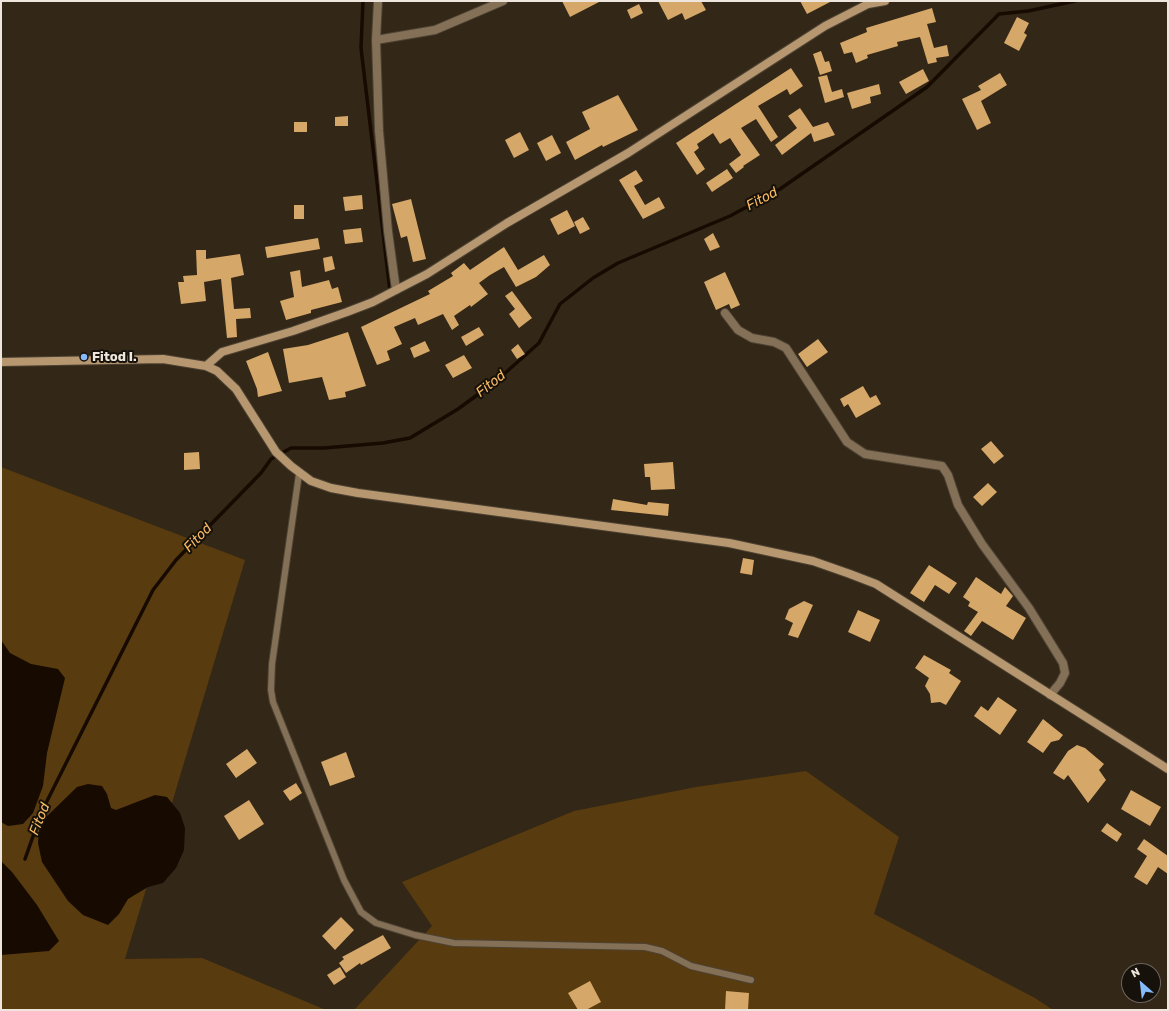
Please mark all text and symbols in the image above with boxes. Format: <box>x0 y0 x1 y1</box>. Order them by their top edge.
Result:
water label: Fitod <box>743 184 781 214</box>
place label: Fitod I. <box>92 349 137 365</box>
marker: Fitod I. <box>79 352 89 362</box>
water label: Fitod <box>473 367 509 401</box>
water label: Fitod <box>180 520 216 556</box>
water label: Fitod <box>26 800 54 838</box>
north arrow <box>1121 963 1161 1003</box>
text: N <box>1129 965 1142 980</box>

